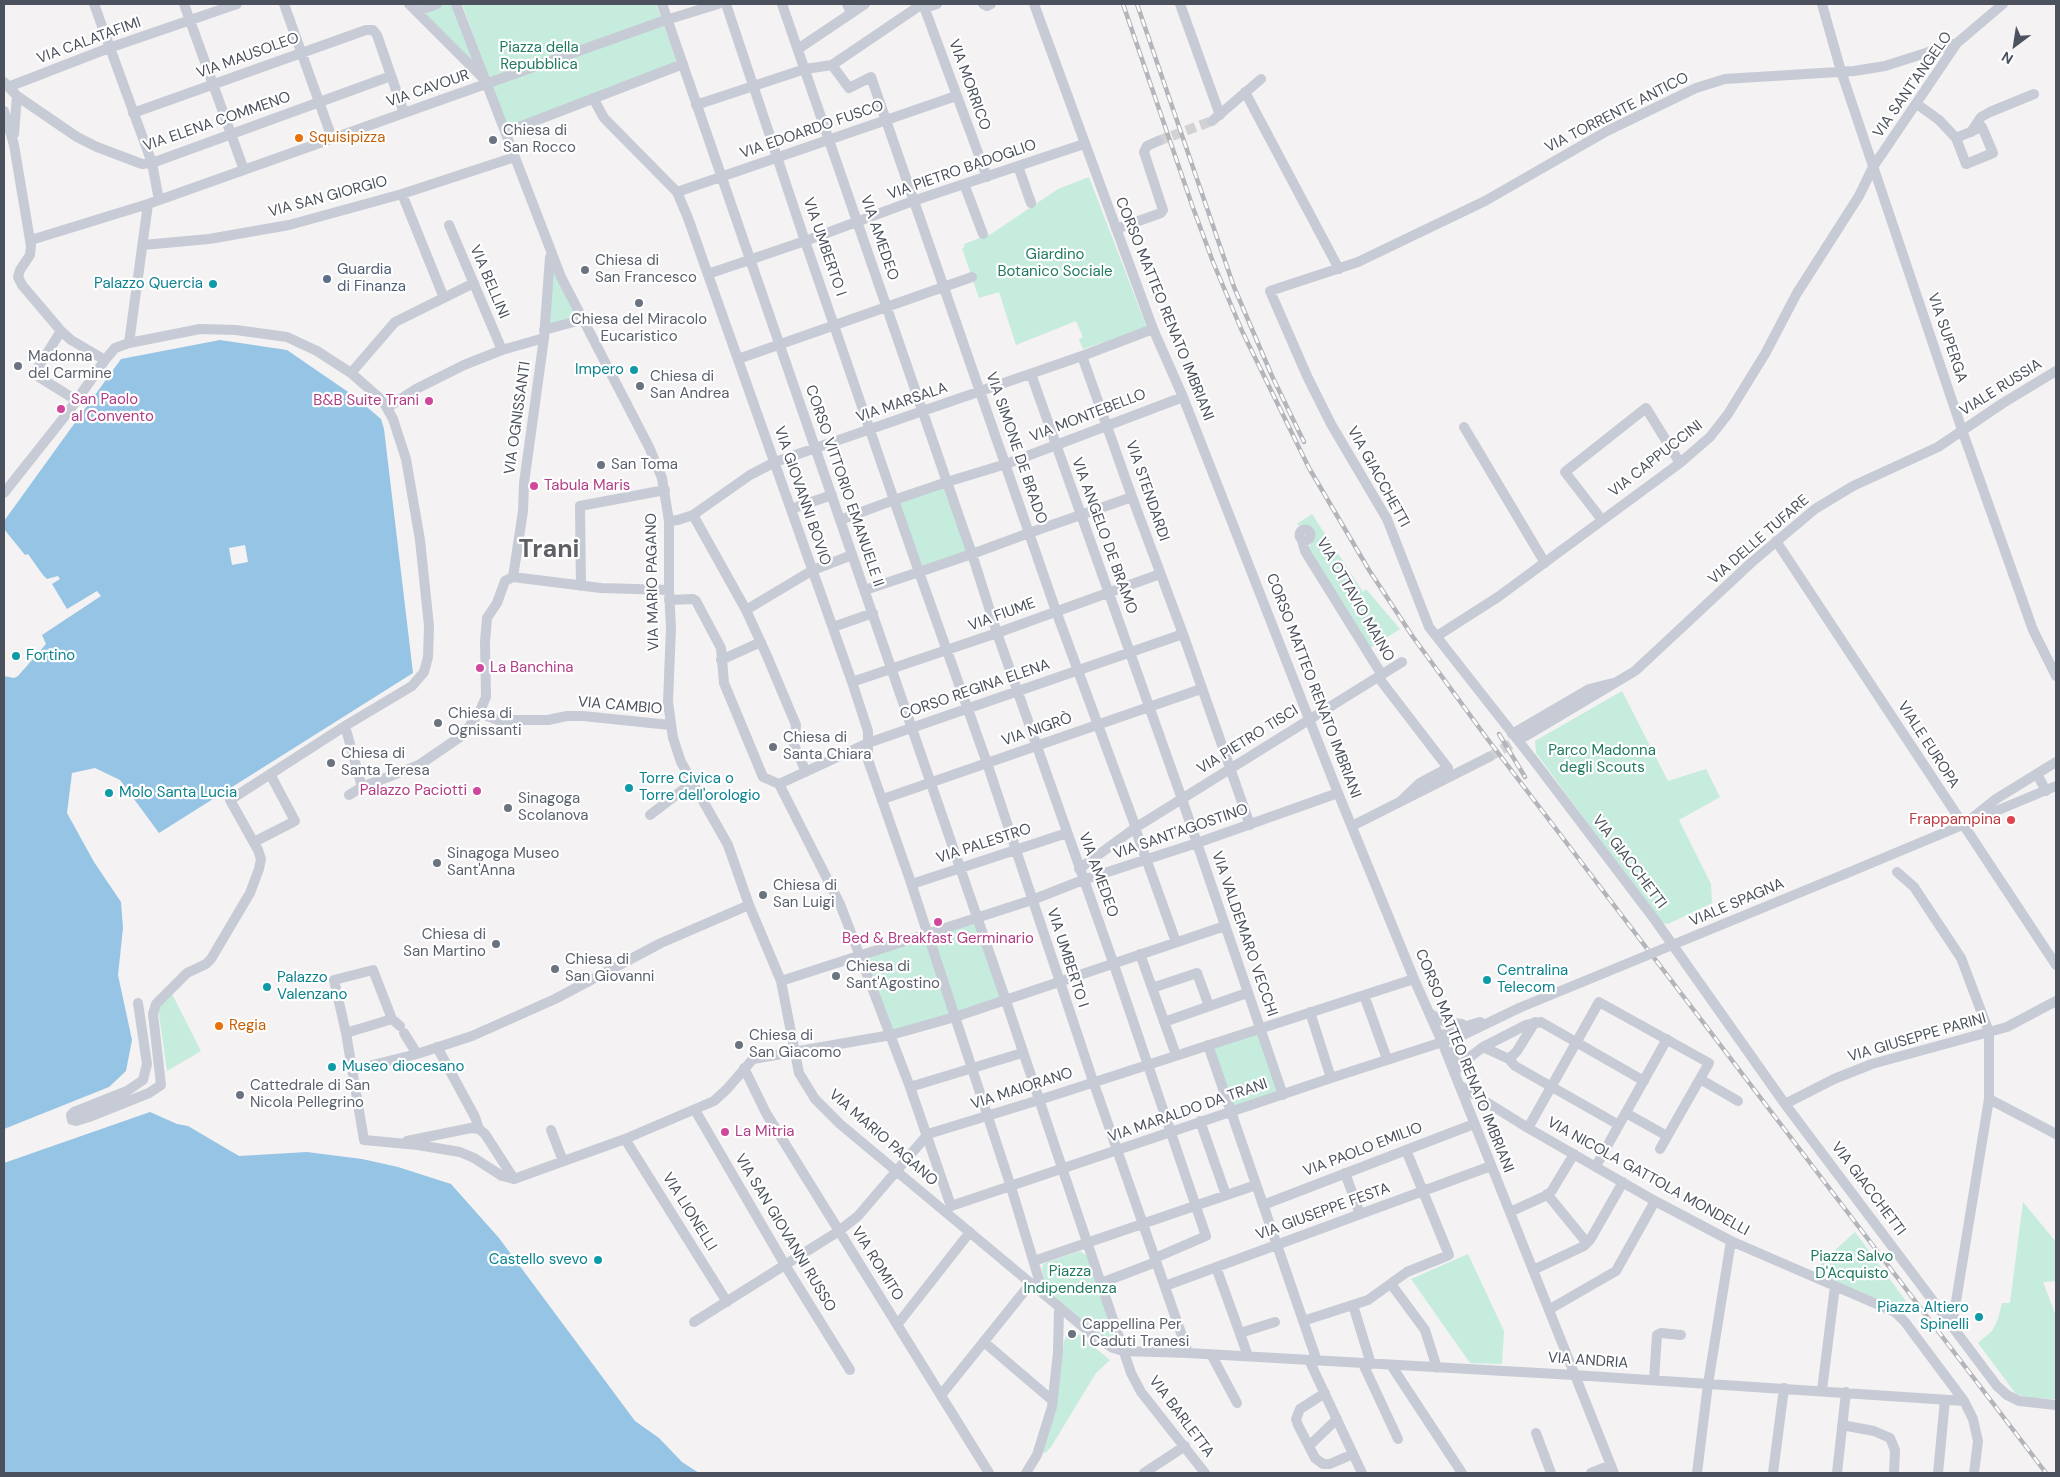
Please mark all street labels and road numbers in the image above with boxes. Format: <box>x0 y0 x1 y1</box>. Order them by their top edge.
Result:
street label: VIA CALATAFIMI <box>34 14 144 68</box>
street label: VIA MAUSOLEO <box>194 29 302 83</box>
street label: VIA SANT'ANGELO <box>1870 29 1956 141</box>
street label: VIA MORRICO <box>944 37 994 133</box>
street label: VIA CAVOUR <box>384 66 472 112</box>
street label: VIA TORRENTE ANTICO <box>1542 69 1692 157</box>
street label: VIA ELENA COMMENO <box>141 88 293 156</box>
street label: VIA EDOARDO FUSCO <box>738 97 886 163</box>
street label: VIA PIETRO BADOGLIO <box>885 136 1039 204</box>
street label: VIA SAN GIORGIO <box>267 172 389 222</box>
street label: VIA AMEDEO <box>856 193 902 283</box>
street label: VIA UMBERTO I <box>799 195 849 299</box>
street label: CORSO MATTEO RENATO IMBRIANI <box>1111 195 1217 423</box>
street label: VIA BELLINI <box>465 242 513 322</box>
street label: VIA SUPERGA <box>1923 291 1971 385</box>
street label: VIALE RUSSIA <box>1957 356 2045 420</box>
street label: VIA OGNISSANTI <box>501 360 535 476</box>
street label: VIA SIMONE DE BRADO <box>982 370 1050 526</box>
street label: VIA MARSALA <box>854 379 950 427</box>
street label: CORSO VITTORIO EMANUELE II <box>801 383 887 589</box>
street label: VIA MONTEBELLO <box>1027 386 1149 446</box>
street label: VIA CAPPUCCINI <box>1606 417 1706 501</box>
street label: VIA GIOVANNI BOVIO <box>770 424 834 568</box>
street label: VIA GIACCHETTI <box>1343 424 1413 530</box>
street label: VIA STENDARDI <box>1121 438 1173 544</box>
street label: VIA ANGELO DE BRAMO <box>1067 455 1141 617</box>
street label: VIA DELLE TUFARE <box>1705 492 1813 588</box>
street label: VIA MARIO PAGANO <box>643 513 663 651</box>
street label: VIA OTTAVIO MAINO <box>1312 535 1398 665</box>
street label: CORSO MATTEO RENATO IMBRIANI <box>1262 571 1364 801</box>
street label: VIA FIUME <box>966 595 1038 635</box>
street label: CORSO REGINA ELENA <box>898 656 1052 724</box>
street label: VIA CAMBIO <box>577 693 663 719</box>
street label: VIALE EUROPA <box>1893 698 1963 792</box>
street label: VIA PIETRO TISCI <box>1194 702 1302 778</box>
street label: VIA NIGRÒ <box>999 710 1075 750</box>
street label: VIA SANT'AGOSTINO <box>1111 801 1251 863</box>
street label: VIA GIACCHETTI <box>1588 812 1670 912</box>
street label: VIA PALESTRO <box>934 820 1034 868</box>
street label: VIA AMEDEO <box>1074 830 1122 920</box>
street label: VIA VALDEMARO VECCHI <box>1207 849 1281 1019</box>
street label: VIALE SPAGNA <box>1687 875 1787 931</box>
street label: VIA UMBERTO I <box>1042 906 1092 1010</box>
street label: CORSO MATTEO RENATO IMBRIANI <box>1411 947 1517 1175</box>
street label: VIA GIUSEPPE PARINI <box>1846 1010 1988 1066</box>
street label: VIA MAIORANO <box>969 1064 1075 1114</box>
street label: VIA MARALDO DA TRANI <box>1106 1075 1270 1147</box>
street label: VIA MARIO PAGANO <box>825 1086 941 1190</box>
street label: VIA NICOLA GATTOLA MONDELLI <box>1544 1114 1752 1240</box>
street label: VIA PAOLO EMILIO <box>1301 1119 1425 1181</box>
street label: VIA GIACCHETTI <box>1827 1139 1909 1239</box>
street label: VIA SAN GIOVANNI RUSSO <box>731 1151 839 1315</box>
street label: VIA LIONELLI <box>658 1170 720 1254</box>
street label: VIA GIUSEPPE FESTA <box>1253 1179 1393 1245</box>
street label: VIA ROMITO <box>847 1224 907 1304</box>
street label: VIA ANDRIA <box>1547 1349 1629 1373</box>
street label: VIA BARLETTA <box>1145 1373 1217 1461</box>

